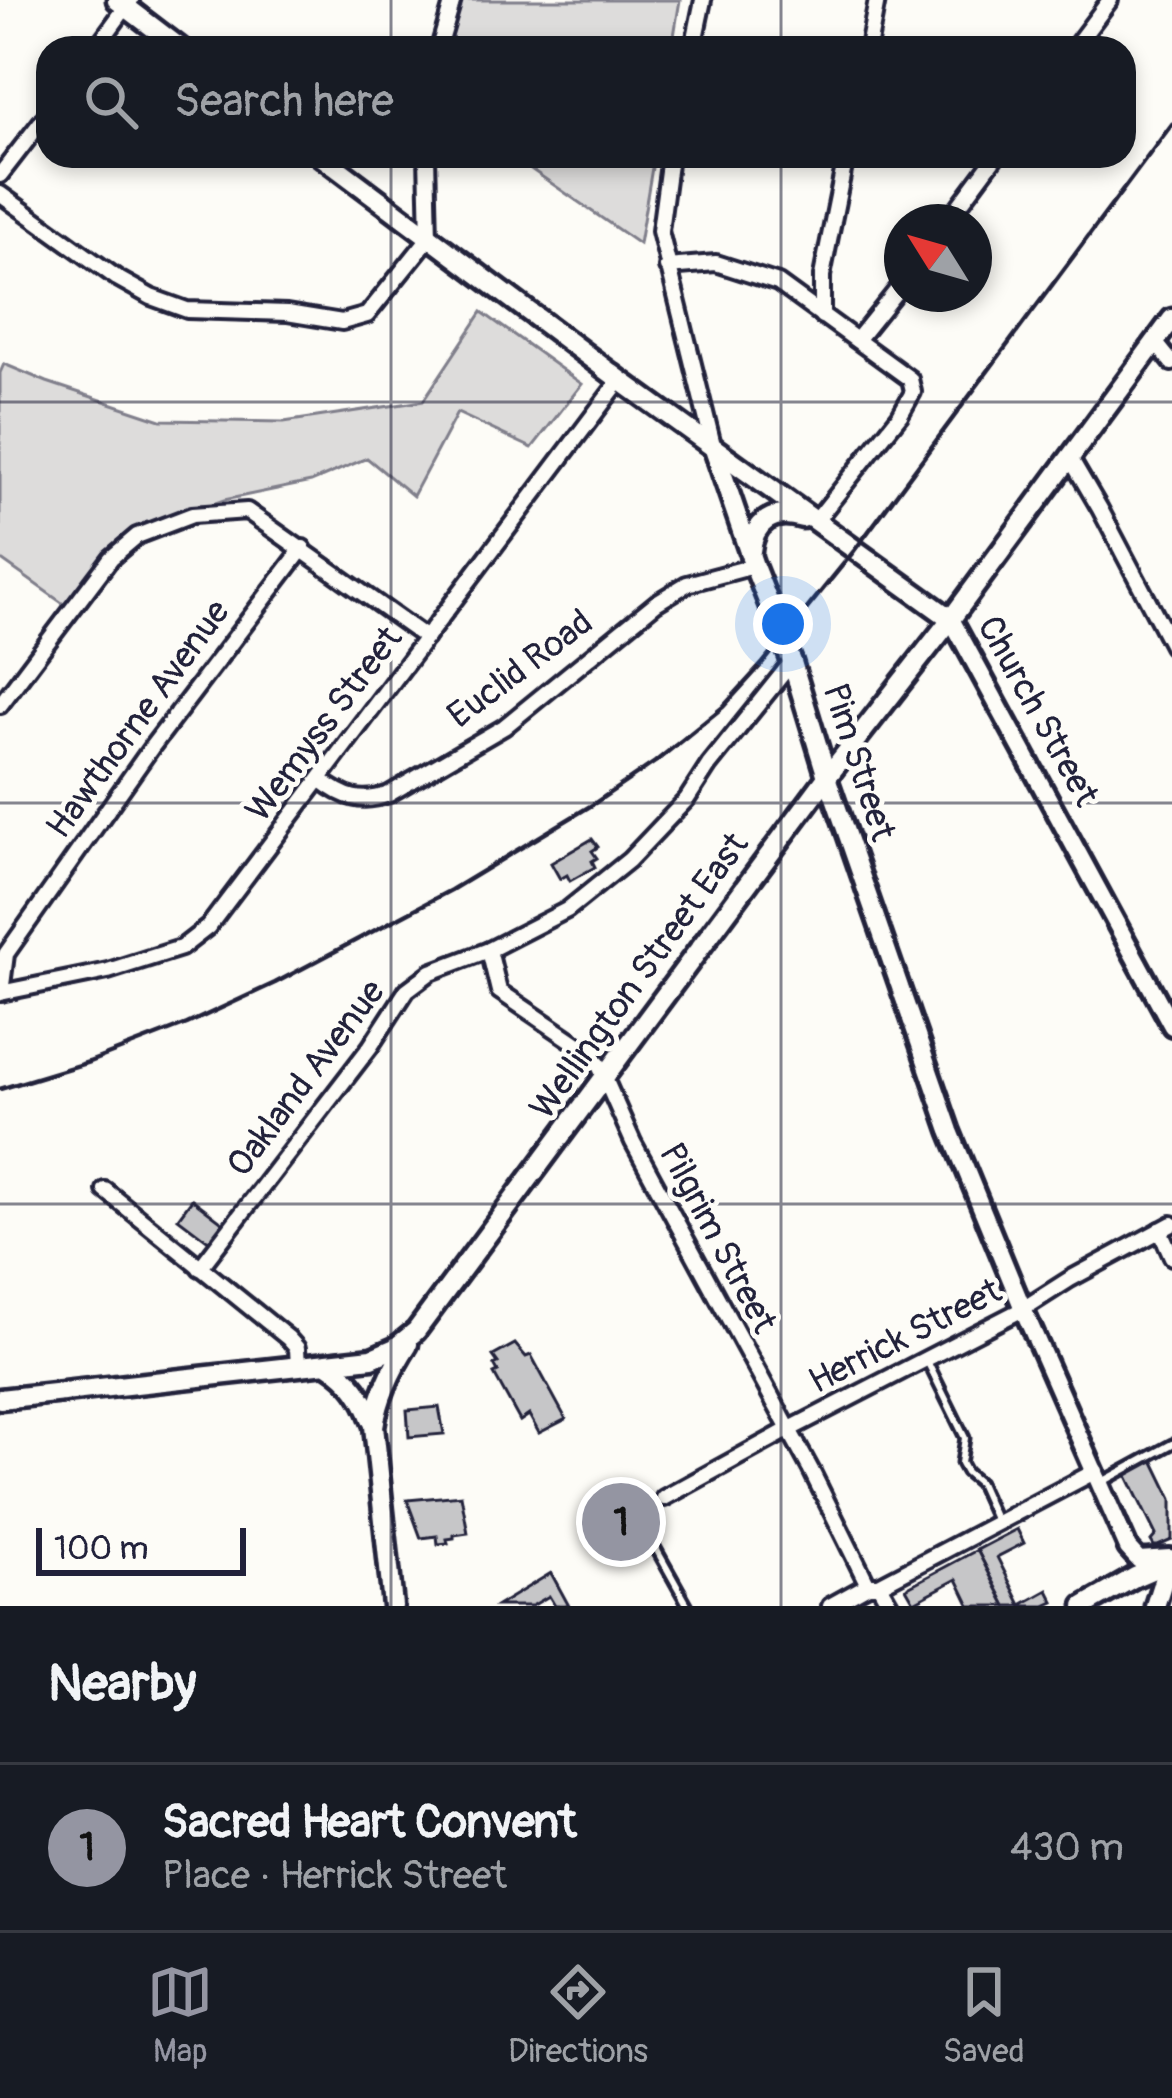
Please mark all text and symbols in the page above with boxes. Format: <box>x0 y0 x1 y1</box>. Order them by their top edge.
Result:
search box <box>36 36 1136 168</box>
icon: search <box>78 69 144 135</box>
text: Search here <box>174 74 394 130</box>
north arrow <box>884 204 992 312</box>
street label: Hawthorne Avenue <box>36 591 240 847</box>
your location <box>753 594 813 654</box>
street label: Euclid Road <box>439 600 601 738</box>
street label: Church Street <box>967 608 1109 814</box>
street label: Wemyss Street <box>236 617 412 831</box>
street label: Pim Street <box>812 678 906 847</box>
street label: Wellington Street East <box>520 824 758 1128</box>
street label: Oakland Avenue <box>217 970 395 1186</box>
street label: Pilgrim Street <box>649 1135 787 1341</box>
street label: Herrick Street <box>801 1268 1009 1404</box>
pin: 1 <box>582 1477 660 1567</box>
scale bar <box>36 1522 246 1575</box>
text: 100 m <box>54 1528 148 1569</box>
text: Nearby <box>48 1652 196 1716</box>
text: Sacred Heart Convent <box>162 1795 577 1851</box>
text: 1 <box>79 1823 95 1872</box>
text: 430 m <box>1010 1823 1124 1872</box>
text: Place · Herrick Street <box>162 1851 507 1900</box>
tab: Map <box>147 1959 213 2072</box>
tab: Directions <box>508 1959 648 2072</box>
tab: Saved <box>943 1959 1025 2072</box>

